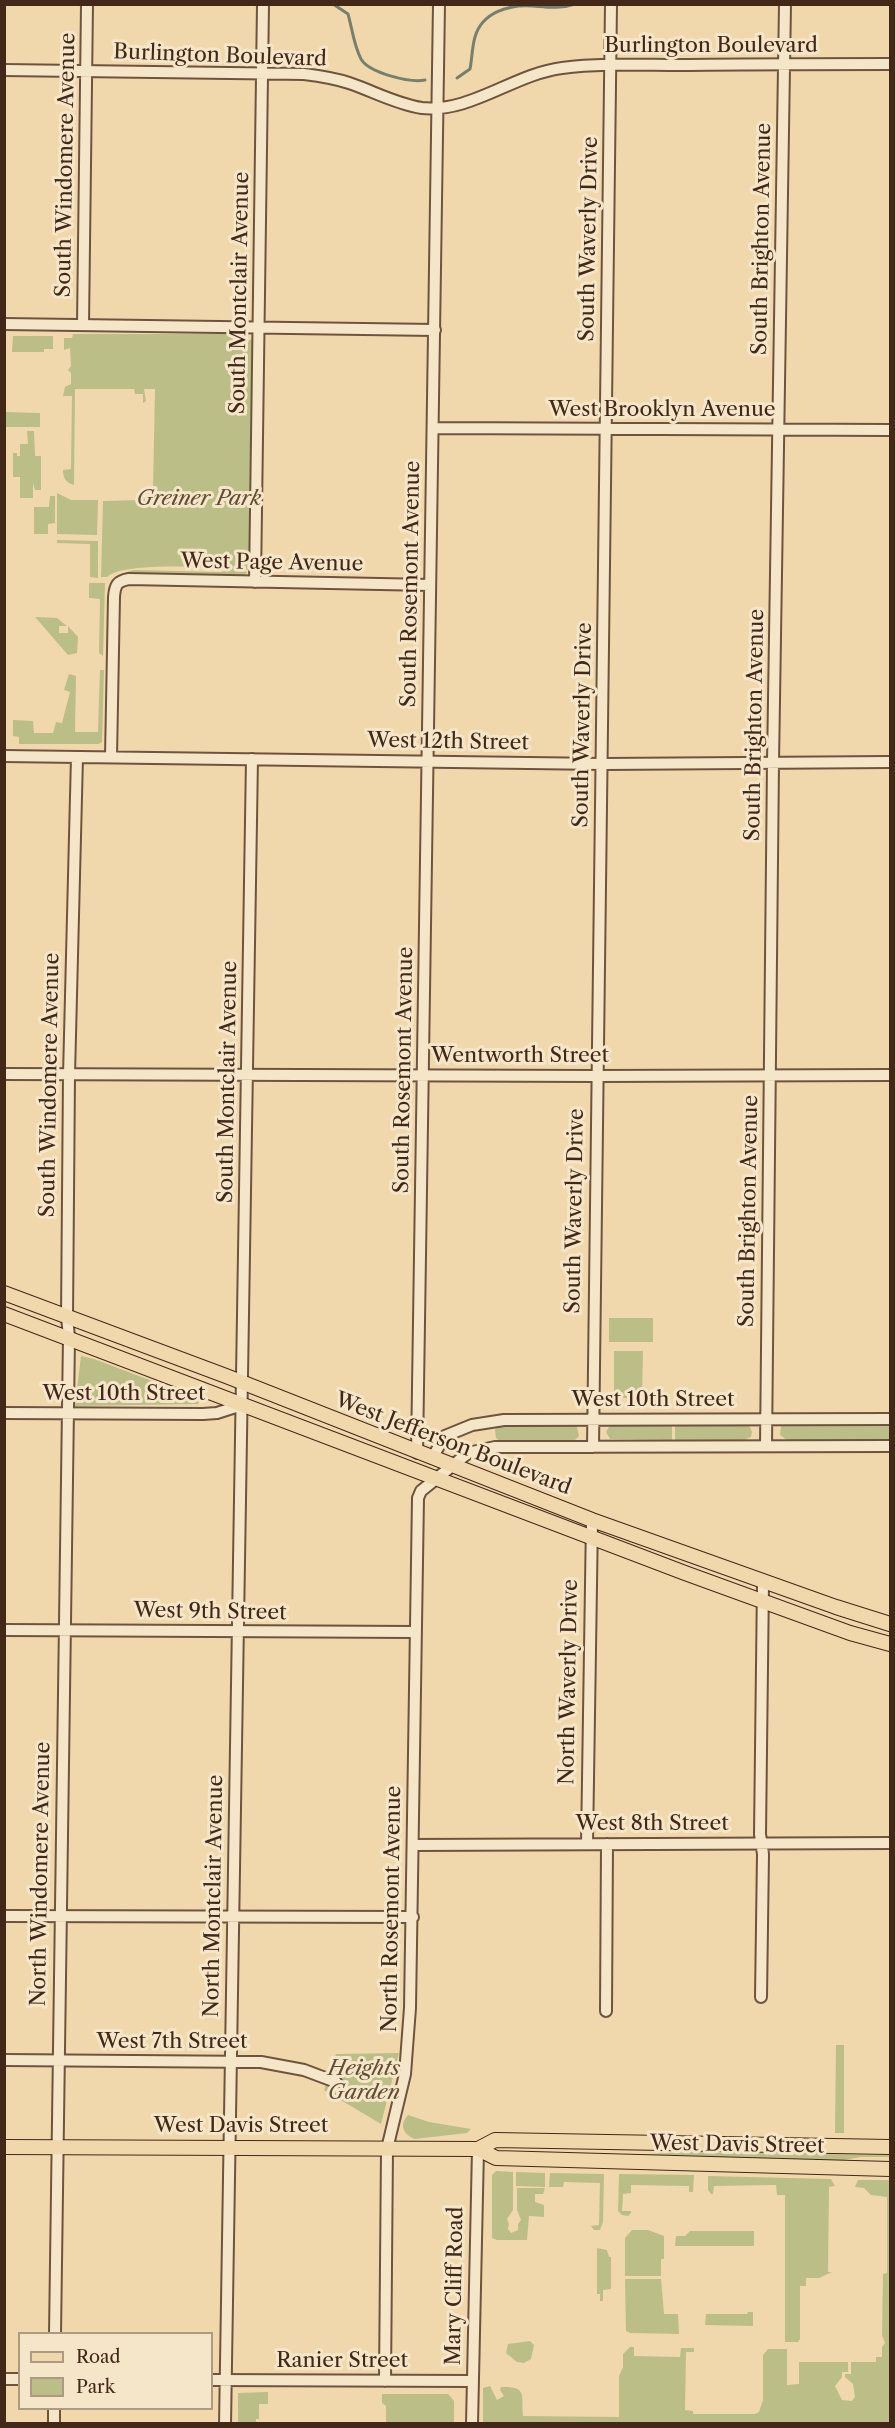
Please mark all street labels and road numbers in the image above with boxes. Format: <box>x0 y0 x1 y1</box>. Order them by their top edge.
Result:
street label: South Windomere Avenue <box>51 32 81 298</box>
street label: Burlington Boulevard <box>604 33 818 59</box>
street label: Burlington Boulevard <box>113 40 327 72</box>
street label: South Brighton Avenue <box>747 123 777 355</box>
street label: South Waverly Drive <box>575 136 603 342</box>
street label: South Montclair Avenue <box>225 172 255 414</box>
street label: West Brooklyn Avenue <box>548 397 776 423</box>
street label: South Rosemont Avenue <box>396 460 426 708</box>
street label: West Page Avenue <box>180 549 364 577</box>
street label: South Brighton Avenue <box>740 609 770 841</box>
street label: South Waverly Drive <box>569 622 597 828</box>
street label: West 12th Street <box>367 728 529 756</box>
street label: South Rosemont Avenue <box>389 946 419 1194</box>
street label: South Windomere Avenue <box>35 952 65 1218</box>
street label: South Montclair Avenue <box>213 961 243 1203</box>
street label: Wentworth Street <box>431 1043 609 1069</box>
street label: South Brighton Avenue <box>734 1095 764 1327</box>
street label: South Waverly Drive <box>561 1108 589 1314</box>
street label: West 10th Street <box>43 1381 205 1407</box>
street label: West Jefferson Boulevard <box>331 1387 575 1501</box>
street label: West 10th Street <box>572 1387 734 1413</box>
street label: North Waverly Drive <box>555 1579 583 1785</box>
street label: West 9th Street <box>133 1598 287 1626</box>
street label: North Windomere Avenue <box>26 1741 56 2007</box>
street label: North Montclair Avenue <box>199 1774 229 2018</box>
street label: North Rosemont Avenue <box>377 1785 407 2033</box>
street label: West 8th Street <box>575 1811 729 1837</box>
street label: West 7th Street <box>96 2029 248 2055</box>
street label: West Davis Street <box>154 2113 328 2139</box>
street label: West Davis Street <box>650 2131 824 2159</box>
street label: Mary Cliff Road <box>441 2206 469 2366</box>
street label: Ranier Street <box>276 2348 408 2374</box>

